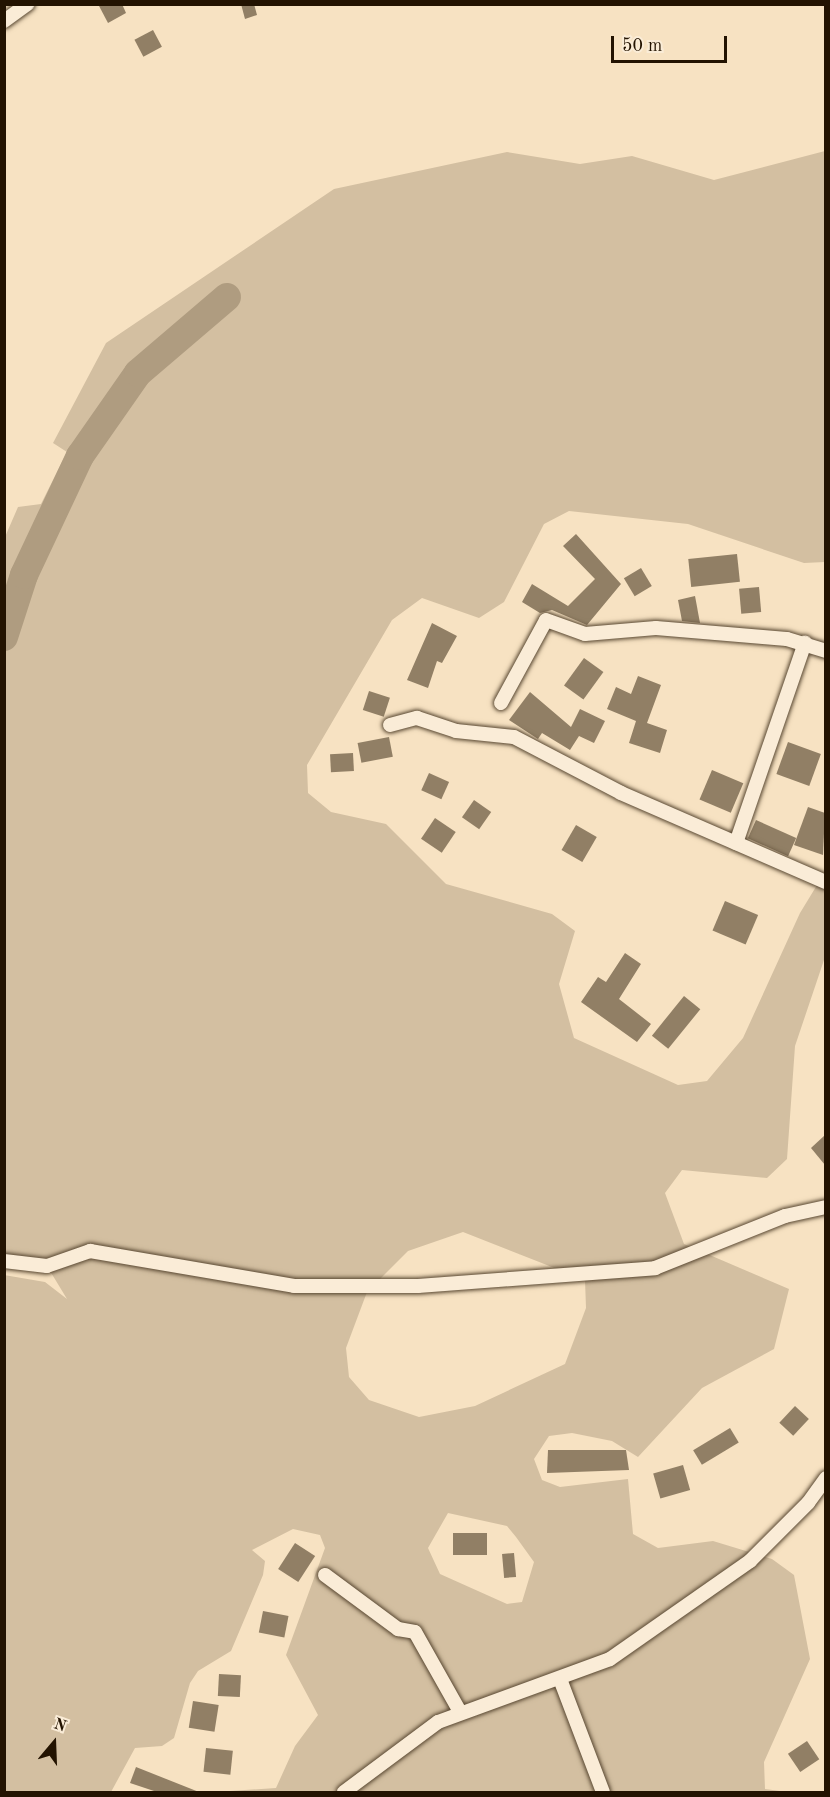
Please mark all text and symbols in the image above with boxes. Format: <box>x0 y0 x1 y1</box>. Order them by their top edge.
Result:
scale bar <box>614 24 730 62</box>
text: 50 m <box>622 37 662 55</box>
north arrow <box>24 1713 84 1773</box>
text: N <box>51 1716 68 1736</box>

